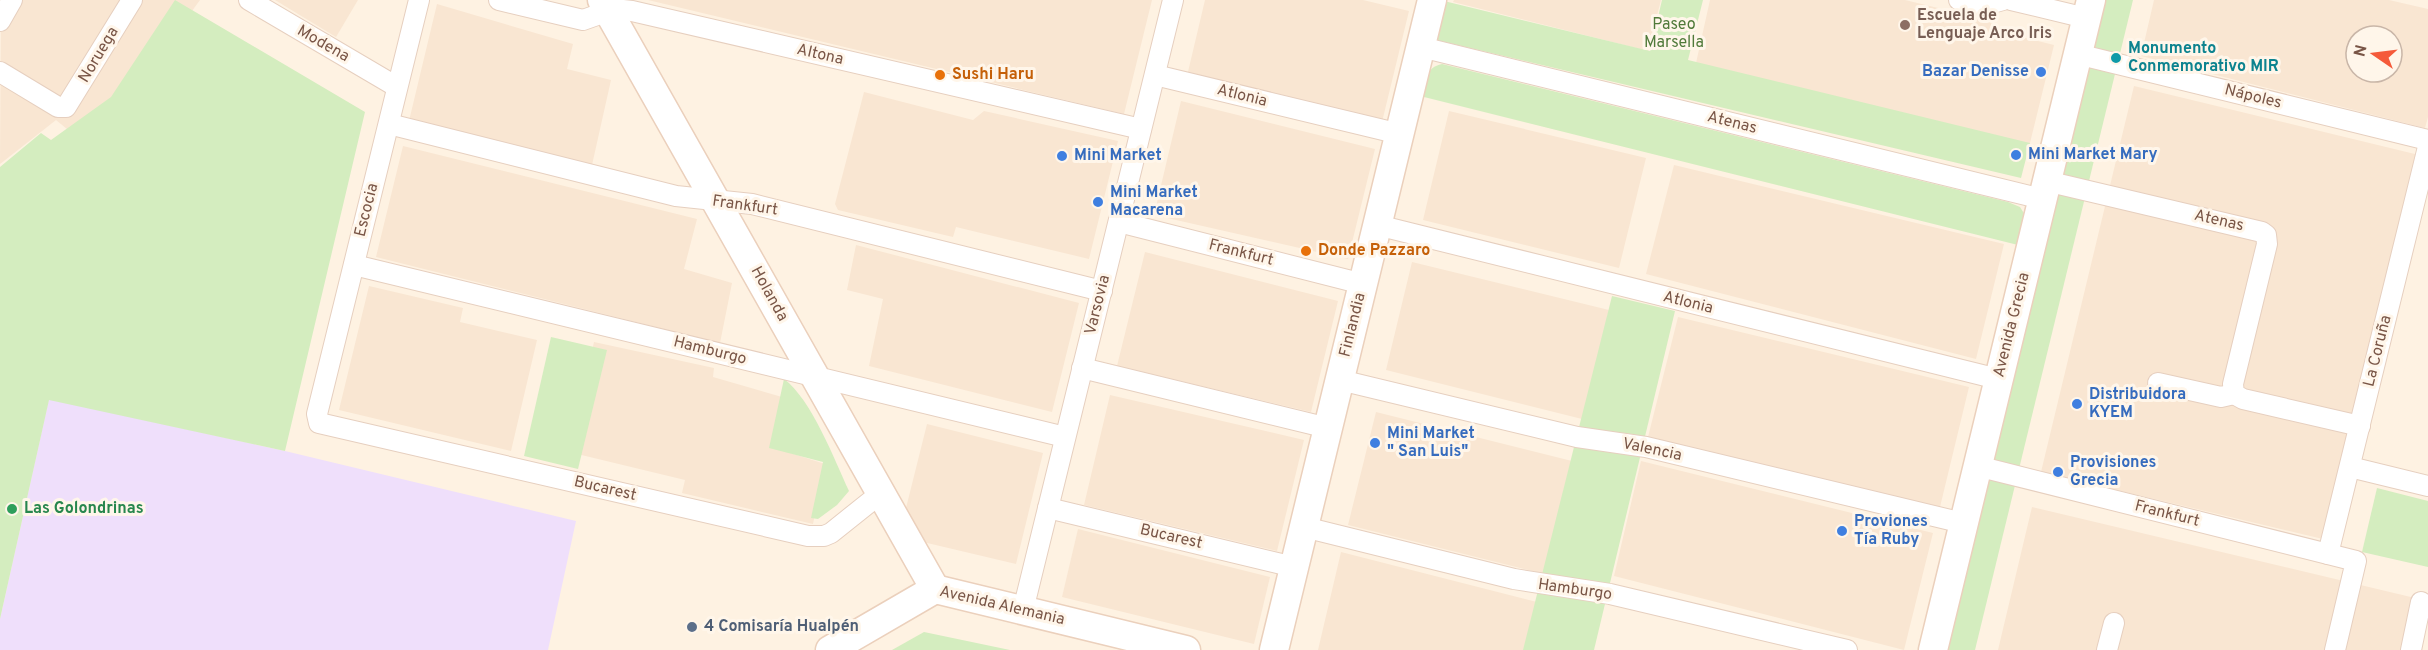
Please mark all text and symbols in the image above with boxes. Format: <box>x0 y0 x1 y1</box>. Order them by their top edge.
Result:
place label: Escuela de Lenguaje Arco Iris <box>1917 6 2052 44</box>
park label: Paseo Marsella <box>1644 15 1704 53</box>
marker: Escuela de Lenguaje Arco Iris <box>1898 18 1912 32</box>
street label: Modena <box>293 21 353 67</box>
street label: Noruega <box>75 23 123 87</box>
north arrow <box>2344 24 2404 84</box>
place label: Monumento Conmemorativo MIR <box>2128 39 2279 77</box>
street label: Altona <box>795 40 845 70</box>
text: N <box>2350 43 2372 59</box>
marker: Monumento Conmemorativo MIR <box>2109 51 2123 65</box>
place label: Bazar Denisse <box>1922 62 2029 82</box>
place label: Sushi Haru <box>952 65 1034 85</box>
marker: Bazar Denisse <box>2034 65 2048 79</box>
marker: Sushi Haru <box>933 68 947 82</box>
street label: Atlonia <box>1215 80 1269 112</box>
street label: Nápoles <box>2222 80 2284 114</box>
street label: Atenas <box>1705 107 1759 139</box>
place label: Mini Market Mary <box>2028 145 2158 165</box>
place label: Mini Market <box>1074 146 1162 166</box>
marker: Mini Market Mary <box>2009 148 2023 162</box>
marker: Mini Market <box>1055 149 1069 163</box>
street label: Escocia <box>351 181 383 239</box>
place label: Mini Market Macarena <box>1110 183 1198 221</box>
street label: Frankfurt <box>711 191 779 221</box>
marker: Mini Market Macarena <box>1091 195 1105 209</box>
street label: Atenas <box>2192 206 2246 236</box>
street label: Frankfurt <box>1206 235 1276 271</box>
place label: Donde Pazzaro <box>1318 241 1430 261</box>
marker: Donde Pazzaro <box>1299 244 1313 258</box>
street label: Holanda <box>746 263 792 325</box>
street label: Avenida Grecia <box>1989 270 2035 380</box>
street label: Varsovia <box>1081 273 1115 337</box>
street label: Atlonia <box>1661 287 1715 319</box>
street label: Finlandia <box>1335 291 1371 359</box>
street label: La Coruña <box>2359 313 2397 389</box>
street label: Hamburgo <box>671 332 749 370</box>
place label: Distribuidora KYEM <box>2089 385 2186 423</box>
marker: Distribuidora KYEM <box>2070 397 2084 411</box>
place label: Mini Market " San Luis" <box>1387 424 1475 462</box>
street label: Valencia <box>1620 434 1684 466</box>
marker: Mini Market " San Luis" <box>1368 436 1382 450</box>
place label: Provisiones Grecia <box>2070 453 2156 491</box>
marker: Provisiones Grecia <box>2051 465 2065 479</box>
street label: Bucarest <box>572 472 638 506</box>
street label: Frankfurt <box>2132 496 2202 532</box>
place label: Las Golondrinas <box>24 499 144 519</box>
marker: Las Golondrinas <box>5 502 19 516</box>
place label: Proviones Tía Ruby <box>1854 512 1928 550</box>
street label: Bucarest <box>1138 520 1204 554</box>
marker: Proviones Tía Ruby <box>1835 524 1849 538</box>
street label: Hamburgo <box>1537 575 1613 605</box>
street label: Avenida Alemania <box>937 582 1067 630</box>
place label: 4 Comisaría Hualpén <box>704 617 859 637</box>
marker: 4 Comisaría Hualpén <box>685 620 699 634</box>

